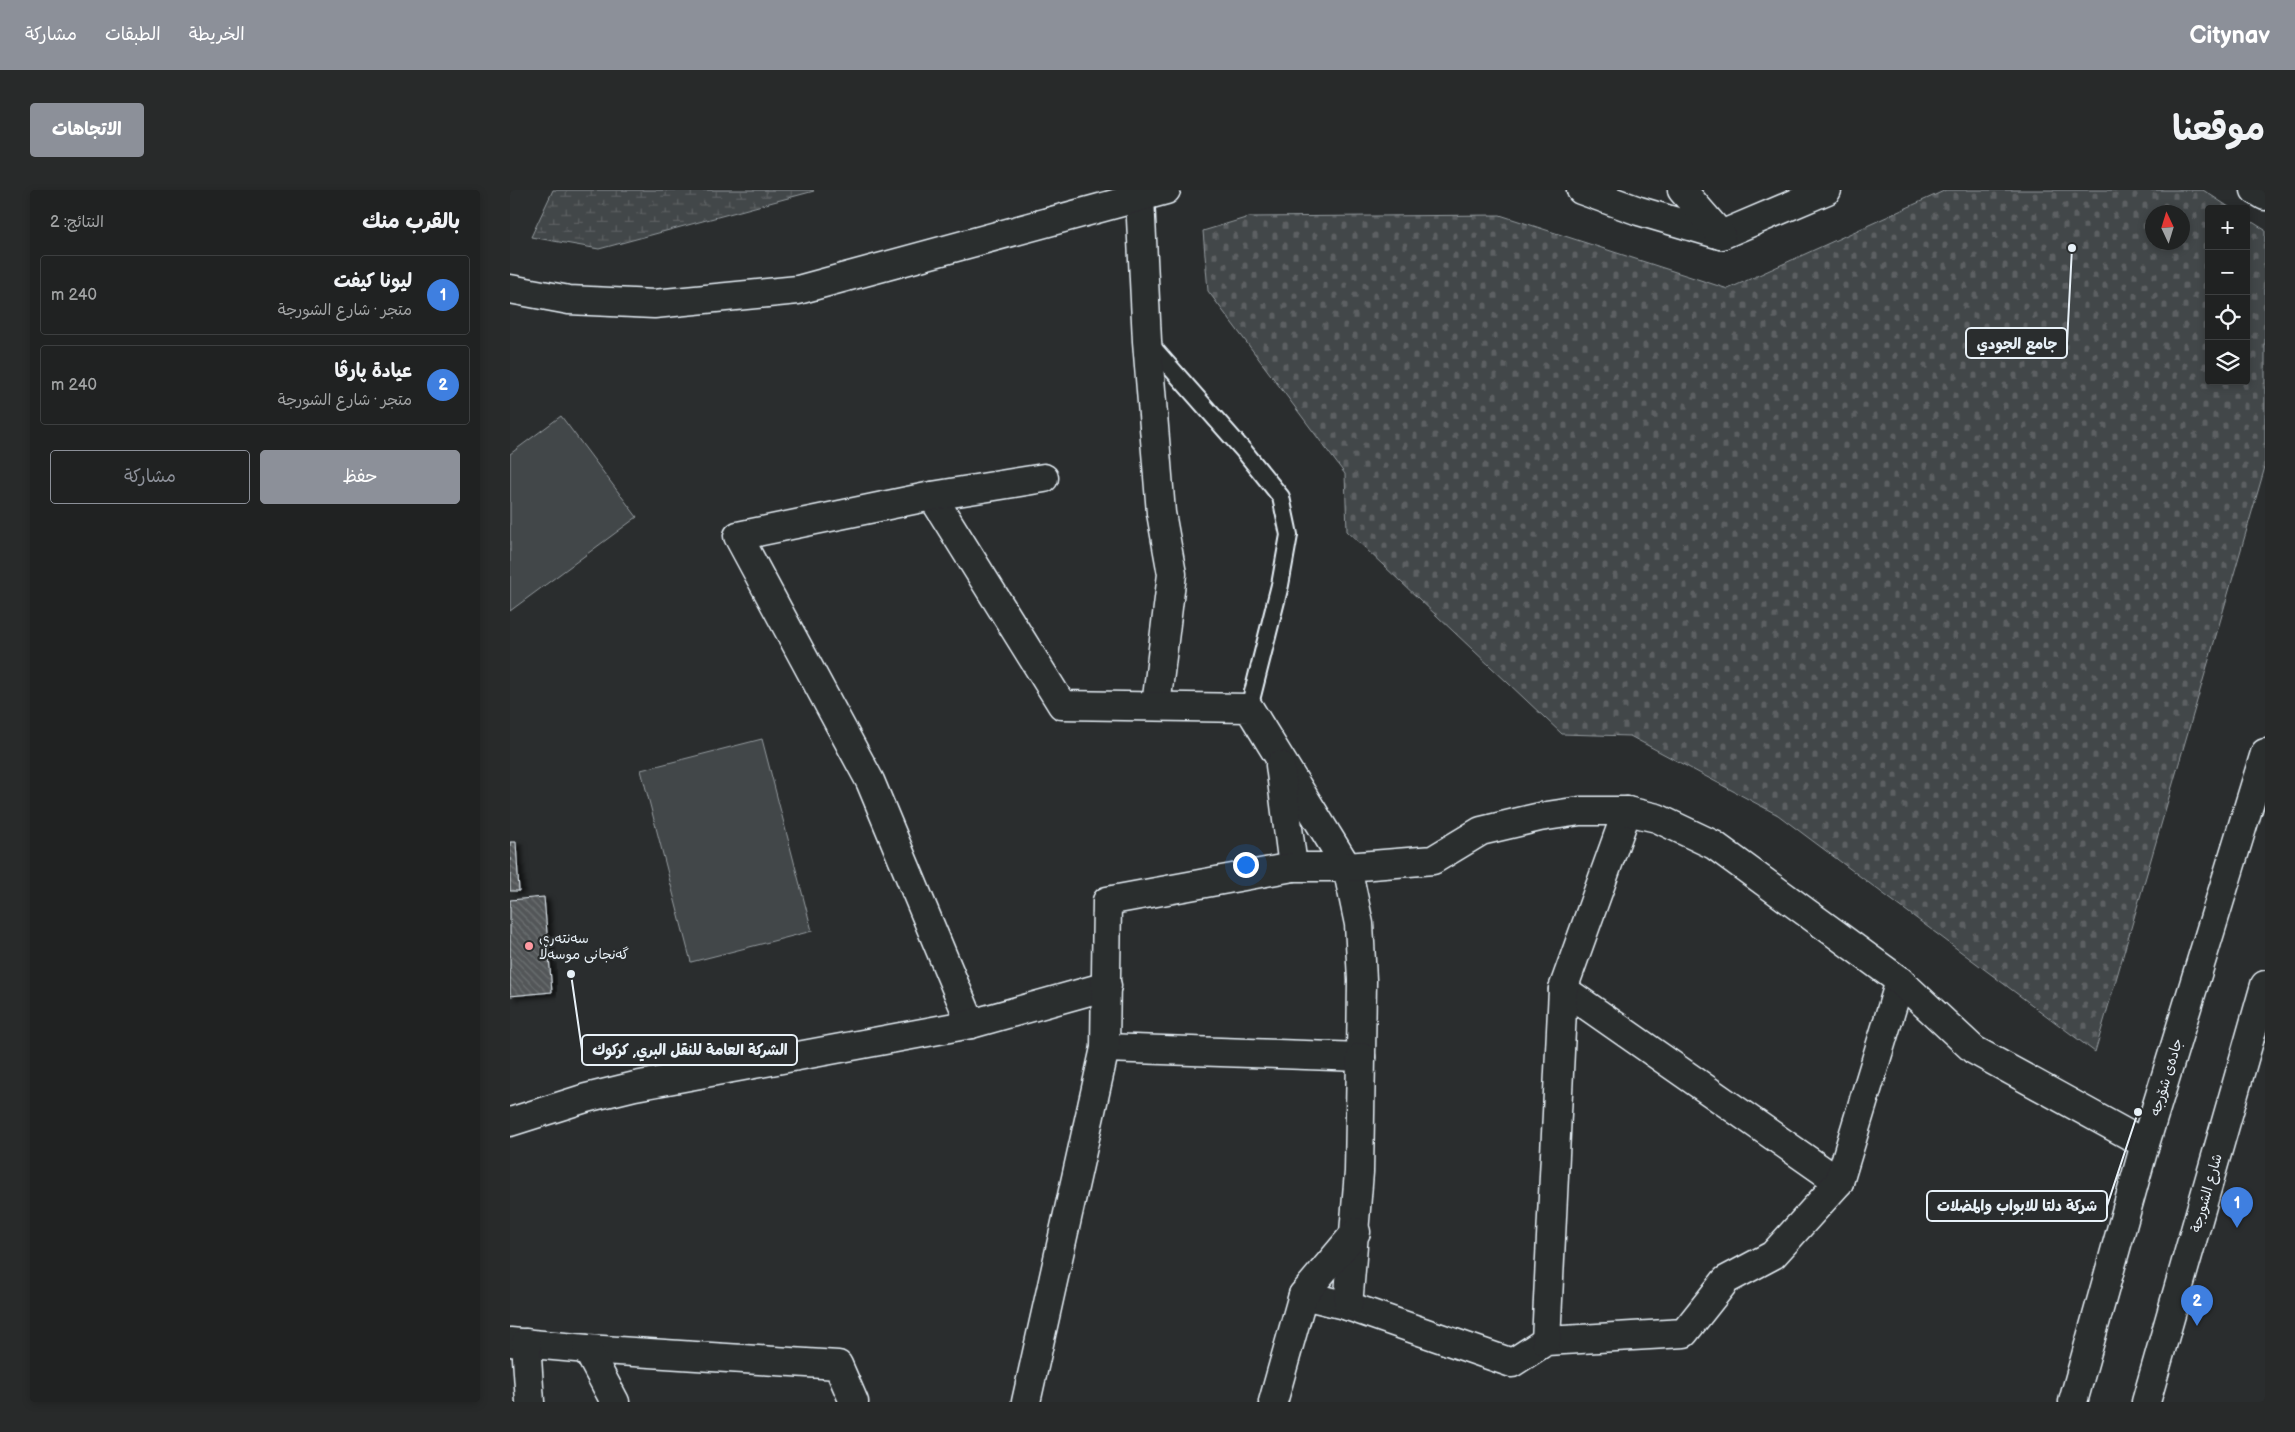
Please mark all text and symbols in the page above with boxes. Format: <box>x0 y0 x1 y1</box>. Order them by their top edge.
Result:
text: Citynav <box>2190 21 2270 50</box>
text: مشاركة <box>25 24 77 45</box>
text: الطبقات <box>105 24 161 45</box>
text: الخريطة <box>189 24 245 45</box>
button: الاتجاهات <box>30 103 144 157</box>
text: موقعنا <box>2172 108 2265 151</box>
north arrow <box>2145 205 2190 250</box>
map controls <box>2205 205 2250 385</box>
button: + <box>2205 205 2250 250</box>
text: بالقرب منك <box>362 209 460 234</box>
text: النتائج: 2 <box>50 213 104 232</box>
button: − <box>2205 250 2250 295</box>
text: ليونا كيفت <box>334 270 412 293</box>
text: 240 m <box>51 286 97 305</box>
text: 1 <box>440 286 446 305</box>
button: locate <box>2205 295 2250 340</box>
text: متجر · شارع الشورجة <box>278 301 412 320</box>
callout: جامع الجودي <box>1966 328 2067 358</box>
text: جامع الجودي <box>1977 335 2057 356</box>
button: layers <box>2205 340 2250 385</box>
text: عيادة پارڤا <box>335 360 412 383</box>
text: 240 m <box>51 376 97 395</box>
text: 2 <box>438 376 448 395</box>
text: متجر · شارع الشورجة <box>278 391 412 410</box>
button: مشاركة <box>50 450 250 504</box>
button: حفظ <box>260 450 460 504</box>
your location <box>1233 852 1259 878</box>
place label: سەنتەری گەنجانی موسەڵا <box>539 930 629 963</box>
marker: سەنتەری گەنجانی موسەڵا <box>523 940 535 952</box>
callout: الشركة العامة للنقل البري, كركوك <box>582 1035 797 1065</box>
street label: جادەی شۆرجە <box>2147 1036 2186 1118</box>
text: الشركة العامة للنقل البري, كركوك <box>592 1041 788 1062</box>
street label: شارع الشورجة <box>2187 1152 2227 1235</box>
pin: 1 <box>2221 1187 2253 1228</box>
callout: شركة دلتا للابواب والمضلات <box>1927 1191 2107 1221</box>
text: شركة دلتا للابواب والمضلات <box>1937 1197 2097 1216</box>
pin: 2 <box>2181 1285 2213 1326</box>

